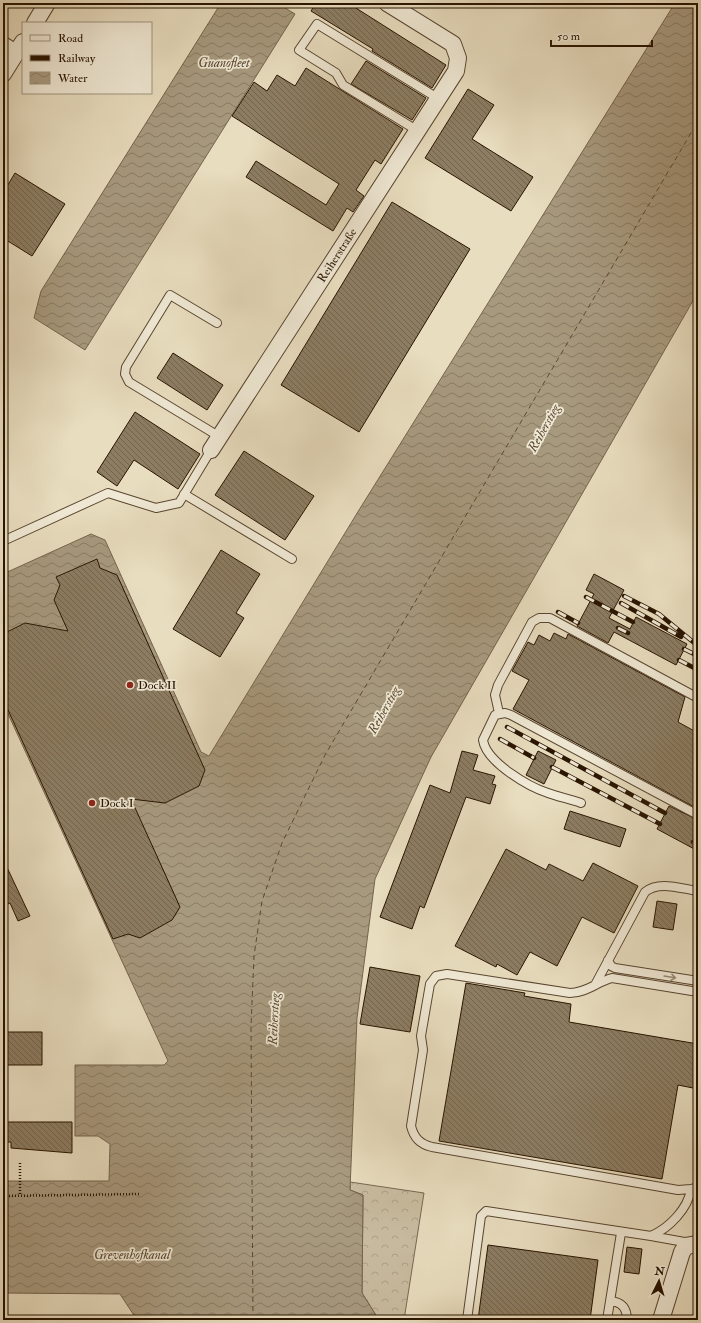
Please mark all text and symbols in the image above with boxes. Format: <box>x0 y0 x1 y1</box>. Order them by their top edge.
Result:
legend <box>22 22 152 94</box>
scale bar <box>551 22 652 48</box>
text: 50 m <box>557 29 581 44</box>
text: Road <box>58 31 83 46</box>
text: Railway <box>58 51 96 66</box>
water label: Guanofleet <box>198 55 251 71</box>
text: Water <box>57 71 88 86</box>
street label: Reiherstraße <box>314 225 360 285</box>
water label: Reiherstieg <box>524 400 564 455</box>
place label: Dock II <box>138 678 177 693</box>
marker: Dock II <box>125 680 135 690</box>
water label: Reiherstieg <box>364 682 404 737</box>
place label: Dock I <box>100 796 134 811</box>
marker: Dock I <box>87 798 97 808</box>
one-way arrow <box>663 973 676 981</box>
water label: Reiherstieg <box>265 991 283 1046</box>
water label: Grevenhofkanal <box>94 1247 171 1263</box>
north arrow <box>639 1261 679 1301</box>
text: N <box>653 1265 666 1279</box>

